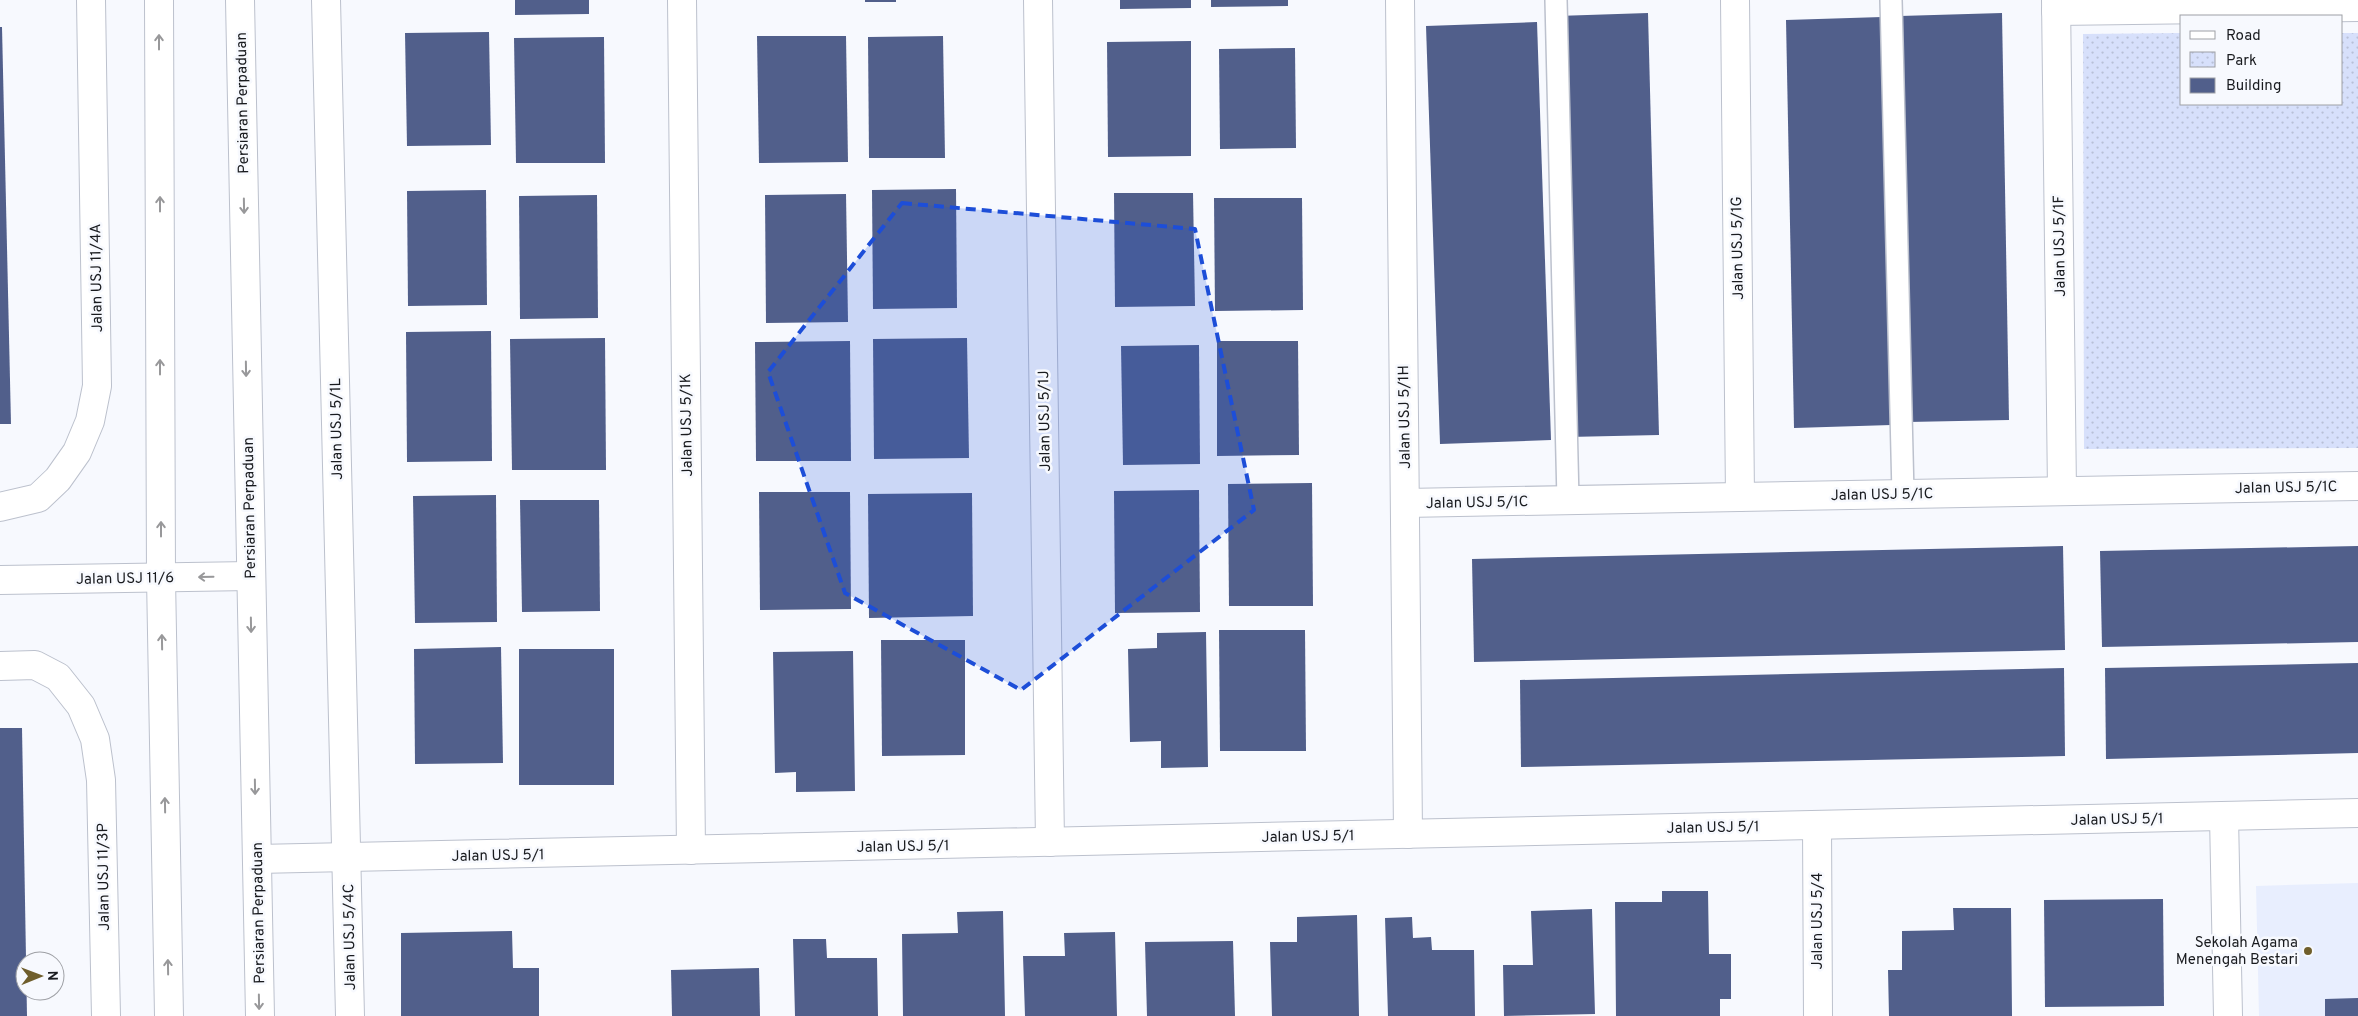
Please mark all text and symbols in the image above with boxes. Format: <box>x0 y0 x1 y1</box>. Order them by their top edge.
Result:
legend <box>2180 15 2343 105</box>
text: Road <box>2226 27 2261 46</box>
street label: Persiaran Perpaduan <box>233 32 254 174</box>
one-way arrow <box>154 34 164 50</box>
text: Park <box>2226 52 2257 71</box>
text: Building <box>2226 77 2281 96</box>
street label: Jalan USJ 5/1F <box>2050 195 2071 297</box>
one-way arrow <box>155 196 165 212</box>
street label: Jalan USJ 5/1G <box>1728 196 1749 300</box>
one-way arrow <box>239 198 249 214</box>
street label: Jalan USJ 11/4A <box>87 223 108 332</box>
one-way arrow <box>155 359 165 375</box>
one-way arrow <box>242 360 251 376</box>
street label: Jalan USJ 5/1H <box>1395 365 1416 469</box>
street label: Jalan USJ 5/1J <box>1035 370 1056 472</box>
street label: Jalan USJ 5/1K <box>677 373 698 477</box>
street label: Jalan USJ 5/1L <box>327 378 348 480</box>
street label: Persiaran Perpaduan <box>240 437 261 579</box>
street label: Jalan USJ 5/1C <box>2234 478 2338 499</box>
street label: Jalan USJ 5/1C <box>1830 485 1934 506</box>
street label: Jalan USJ 5/1C <box>1425 493 1529 514</box>
one-way arrow <box>156 521 166 538</box>
street label: Jalan USJ 11/6 <box>76 569 174 590</box>
one-way arrow <box>198 572 214 582</box>
one-way arrow <box>246 616 256 633</box>
one-way arrow <box>158 635 167 651</box>
one-way arrow <box>251 779 260 795</box>
one-way arrow <box>161 797 170 813</box>
street label: Jalan USJ 5/1 <box>2070 810 2164 831</box>
street label: Jalan USJ 5/1 <box>1666 818 1760 839</box>
street label: Jalan USJ 11/3P <box>94 823 115 931</box>
street label: Jalan USJ 5/1 <box>1261 827 1355 848</box>
street label: Jalan USJ 5/1 <box>856 837 950 858</box>
street label: Persiaran Perpaduan <box>249 842 270 984</box>
street label: Jalan USJ 5/1 <box>451 846 545 867</box>
street label: Jalan USJ 5/4 <box>1809 873 1828 969</box>
street label: Jalan USJ 5/4C <box>340 883 361 990</box>
place label: Sekolah Agama Menengah Bestari <box>2176 934 2298 970</box>
marker: Sekolah Agama Menengah Bestari <box>2302 945 2314 957</box>
north arrow <box>15 951 65 1001</box>
one-way arrow <box>163 960 173 976</box>
text: N <box>43 971 60 981</box>
one-way arrow <box>255 994 264 1010</box>

